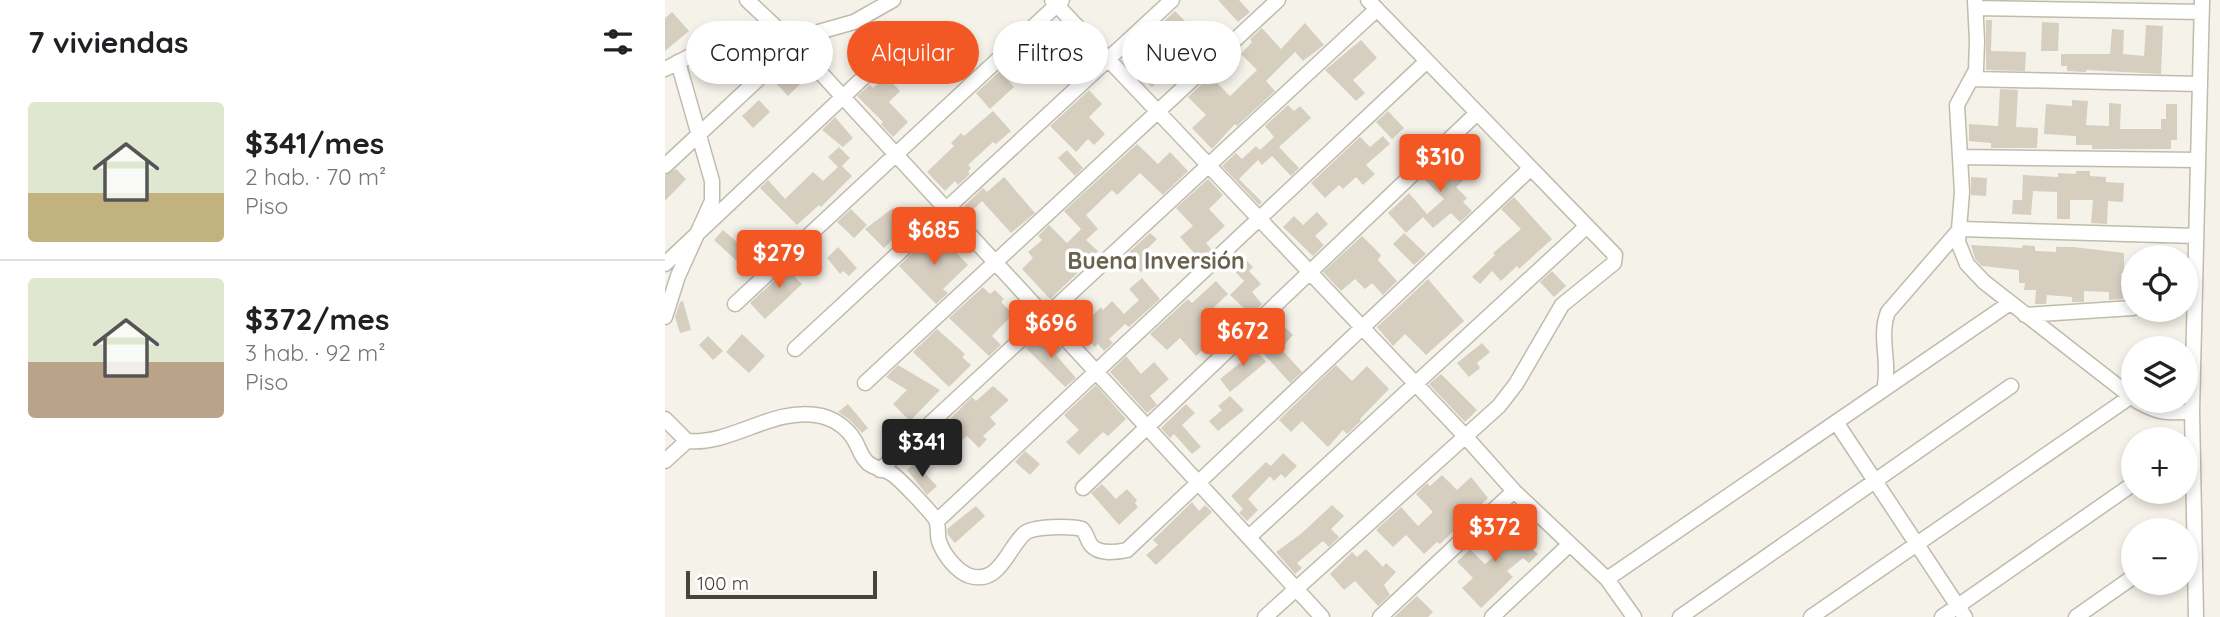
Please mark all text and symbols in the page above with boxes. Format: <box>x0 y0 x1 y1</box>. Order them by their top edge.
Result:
chip: Comprar <box>686 21 833 84</box>
chip: Alquilar <box>847 21 979 84</box>
chip: Filtros <box>993 21 1108 84</box>
chip: Nuevo <box>1122 21 1241 84</box>
text: 7 viviendas <box>28 23 188 61</box>
icon: filters <box>599 23 637 61</box>
text: $341/mes <box>245 124 384 162</box>
icon: home <box>84 130 168 214</box>
pin: $310 <box>1399 134 1481 194</box>
text: $310 <box>1415 142 1465 171</box>
text: 2 hab. · 70 m² <box>245 162 386 191</box>
text: Piso <box>245 191 288 220</box>
pin: $685 <box>893 208 975 267</box>
text: $685 <box>908 215 960 244</box>
pin: $279 <box>738 230 820 290</box>
text: $279 <box>753 238 805 267</box>
map controls <box>2121 245 2198 595</box>
button: locate <box>2121 245 2198 322</box>
district label: Buena Inversión <box>1067 246 1245 275</box>
text: $372/mes <box>245 300 389 338</box>
pin: $696 <box>1010 300 1092 360</box>
icon: home <box>84 306 168 390</box>
text: $696 <box>1025 308 1077 337</box>
pin: $672 <box>1202 308 1284 368</box>
text: $672 <box>1217 316 1269 345</box>
button: layers <box>2121 336 2198 413</box>
text: 3 hab. · 92 m² <box>245 338 386 367</box>
text: Piso <box>245 367 288 396</box>
pin: $341 <box>881 420 963 479</box>
text: $341 <box>898 427 946 456</box>
button: + <box>2121 427 2198 504</box>
pin: $372 <box>1454 504 1536 564</box>
text: $372 <box>1469 512 1521 541</box>
button: − <box>2121 518 2198 595</box>
scale bar <box>686 568 877 600</box>
text: 100 m <box>697 571 749 595</box>

